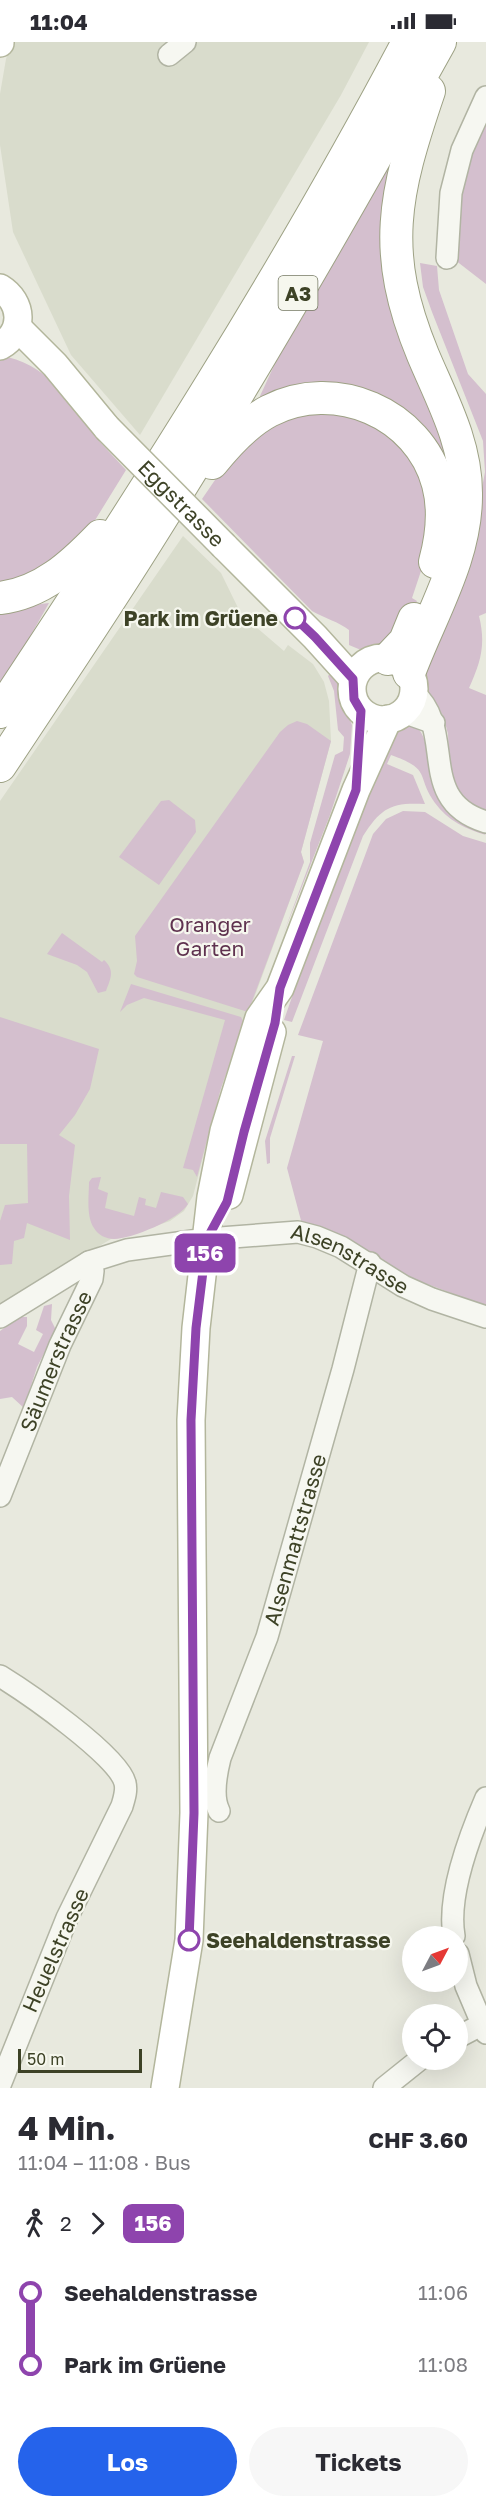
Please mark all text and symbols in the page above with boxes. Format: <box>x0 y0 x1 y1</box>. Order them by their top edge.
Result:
text: 11:04 <box>30 8 88 35</box>
road number: A3 <box>278 276 318 310</box>
street label: Eggstrasse <box>133 454 230 552</box>
place label: Park im Grüene <box>123 605 278 631</box>
marker: Park im Grüene <box>284 607 306 629</box>
park label: Oranger Garten <box>169 911 251 961</box>
street label: Alsenstrasse <box>288 1218 414 1300</box>
line badge: 156 <box>170 1234 240 1272</box>
text: 156 <box>187 1240 223 1266</box>
street label: Säumerstrasse <box>14 1286 97 1435</box>
street label: Alsenmattstrasse <box>258 1451 331 1628</box>
street label: Heuelstrasse <box>16 1884 94 2016</box>
north arrow <box>402 1926 468 1992</box>
map controls <box>402 1926 468 2070</box>
place label: Seehaldenstrasse <box>206 1927 391 1953</box>
marker: Seehaldenstrasse <box>178 1929 200 1951</box>
button: locate <box>402 2004 468 2070</box>
scale bar <box>18 2046 142 2074</box>
text: 50 m <box>27 2049 64 2069</box>
text: 4 Min. <box>18 2108 116 2147</box>
text: CHF 3.60 <box>368 2126 468 2153</box>
text: 11:04 – 11:08 · Bus <box>18 2150 191 2174</box>
icon: walk <box>18 2207 51 2240</box>
icon: forward <box>81 2207 114 2240</box>
text: 156 <box>135 2210 172 2236</box>
text: 2 <box>60 2211 72 2235</box>
text: Seehaldenstrasse <box>64 2279 258 2306</box>
text: 11:06 <box>418 2280 468 2304</box>
text: Park im Grüene <box>64 2351 226 2378</box>
text: 11:08 <box>418 2352 468 2376</box>
button: Los <box>18 2427 237 2496</box>
button: Tickets <box>249 2427 468 2496</box>

